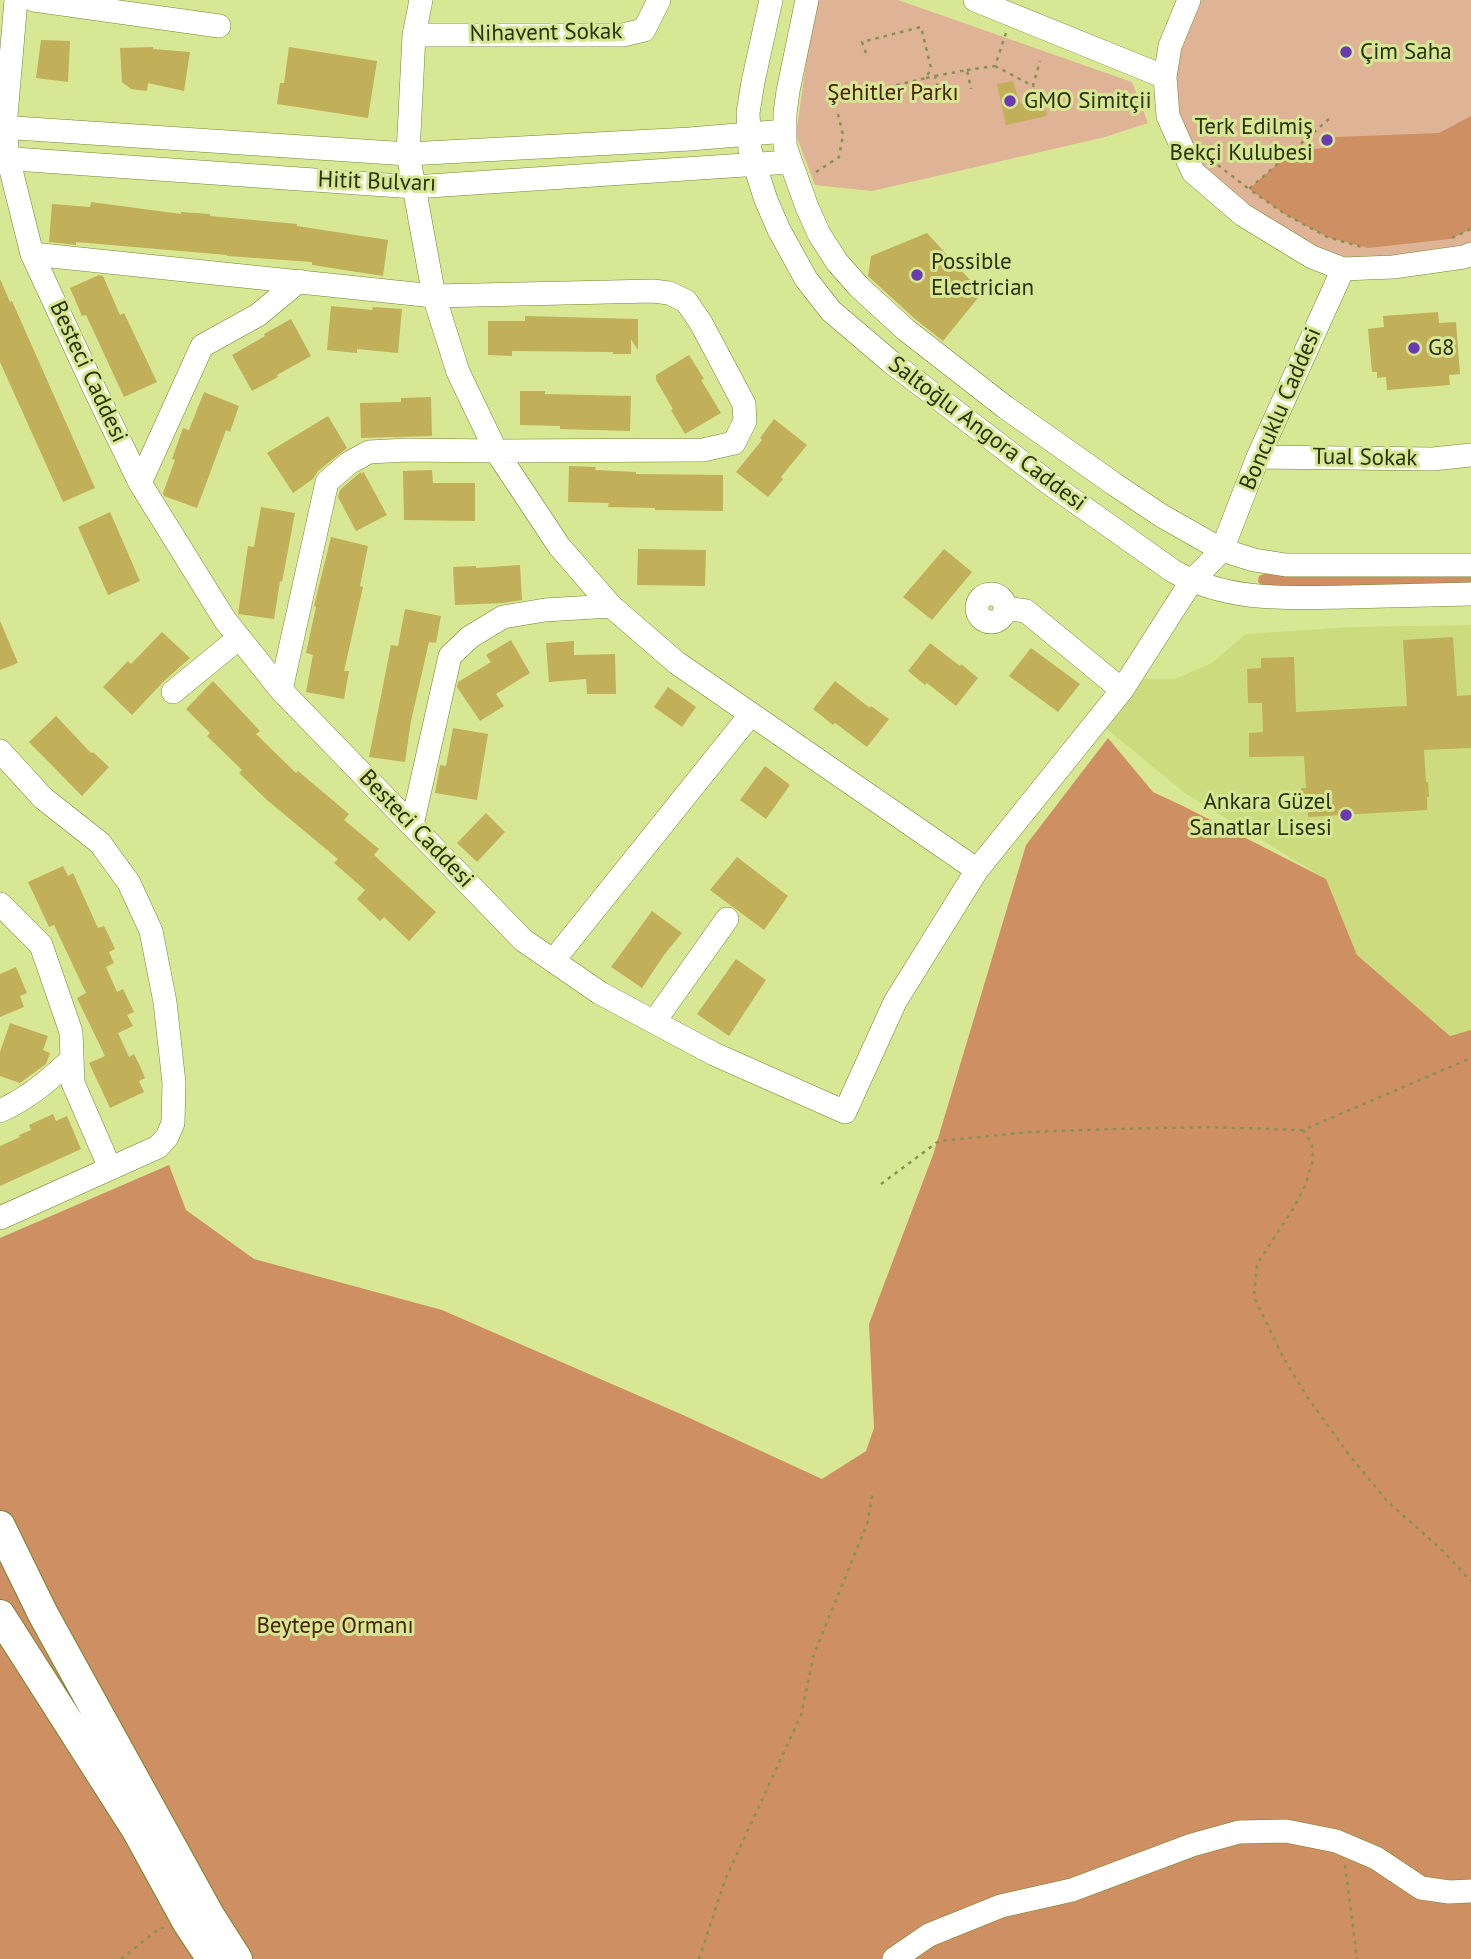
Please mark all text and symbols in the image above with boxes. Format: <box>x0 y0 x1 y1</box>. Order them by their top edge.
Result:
street label: Nihavent Sokak <box>469 18 623 48</box>
place label: Çim Saha <box>1360 38 1452 66</box>
marker: Çim Saha <box>1338 44 1354 60</box>
park label: Şehitler Parkı <box>827 79 959 107</box>
place label: GMO Simitçii <box>1024 87 1152 115</box>
marker: GMO Simitçii <box>1002 93 1018 109</box>
place label: Terk Edilmiş Bekçi Kulubesi <box>1170 113 1313 167</box>
marker: Terk Edilmiş Bekçi Kulubesi <box>1319 132 1335 148</box>
street label: Hitit Bulvarı <box>317 166 437 198</box>
place label: Possible Electrician <box>931 248 1034 302</box>
marker: Possible Electrician <box>909 267 925 283</box>
street label: Besteci Caddesi <box>43 297 133 447</box>
street label: Boncuklu Caddesi <box>1234 324 1328 494</box>
place label: G8 <box>1428 334 1455 362</box>
marker: G8 <box>1406 340 1422 356</box>
street label: Saltoğlu Angora Caddesi <box>883 351 1091 517</box>
street label: Tual Sokak <box>1312 443 1418 473</box>
street label: Besteci Caddesi <box>353 764 479 894</box>
place label: Ankara Güzel Sanatlar Lisesi <box>1189 788 1332 842</box>
marker: Ankara Güzel Sanatlar Lisesi <box>1338 807 1354 823</box>
park label: Beytepe Ormanı <box>256 1612 414 1640</box>

